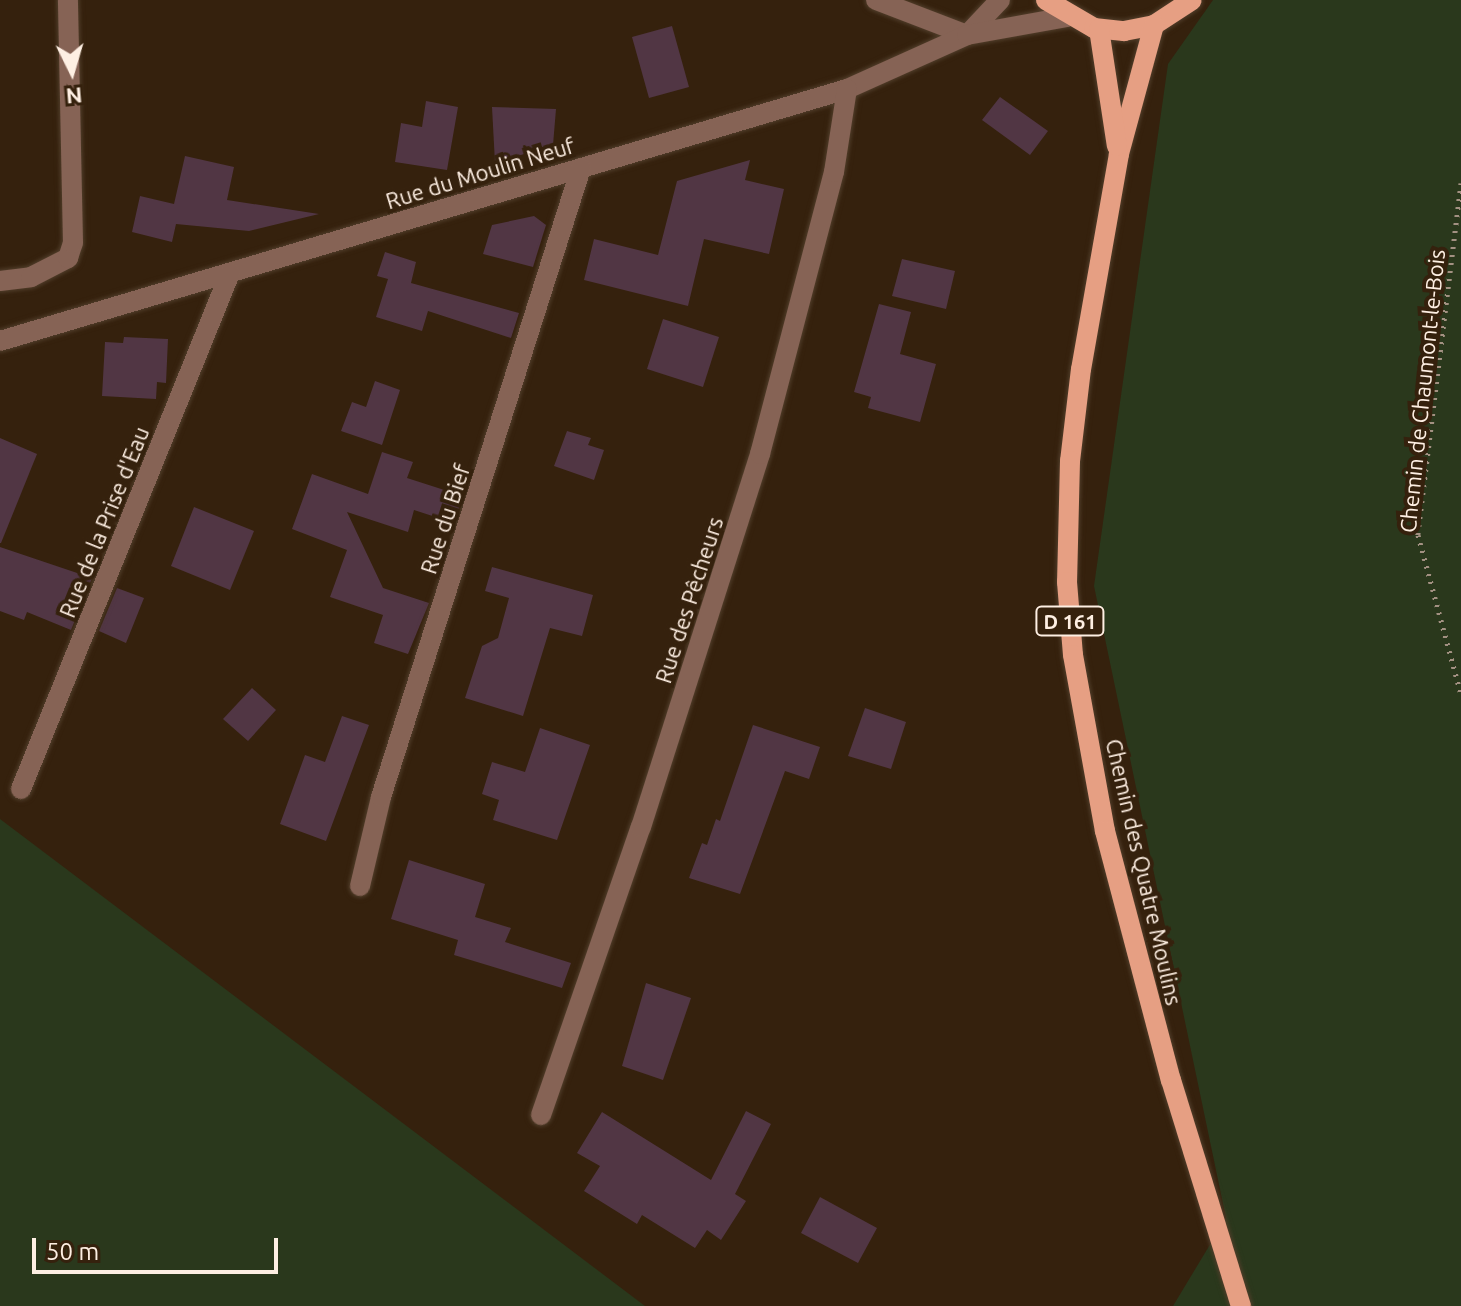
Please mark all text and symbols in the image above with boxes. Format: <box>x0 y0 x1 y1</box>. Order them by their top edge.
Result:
north arrow <box>32 32 112 112</box>
text: N <box>65 83 83 110</box>
street label: Rue du Moulin Neuf <box>382 132 578 214</box>
street label: Chemin de Chaumont-le-Bois <box>1394 248 1450 534</box>
street label: Rue de la Prise d'Eau <box>54 423 154 621</box>
street label: Rue du Bief <box>415 461 475 577</box>
street label: Rue des Pêcheurs <box>650 514 728 686</box>
road number: D 161 <box>1034 605 1106 637</box>
street label: Chemin des Quatre Moulins <box>1100 736 1188 1008</box>
scale bar <box>36 1222 282 1272</box>
text: 50 m <box>46 1238 99 1265</box>

